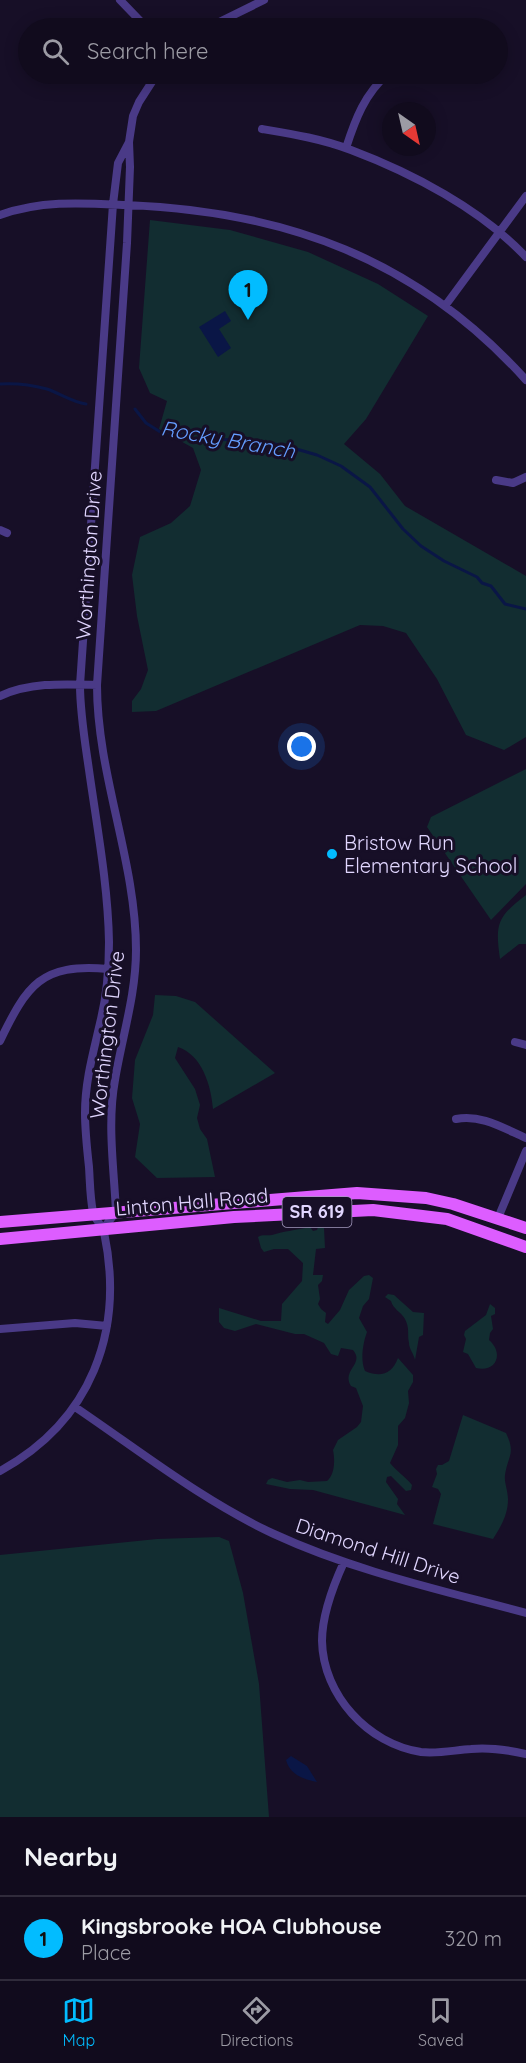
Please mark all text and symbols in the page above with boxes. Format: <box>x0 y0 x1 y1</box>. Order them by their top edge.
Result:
search box <box>18 18 508 84</box>
icon: search <box>39 35 72 68</box>
text: Search here <box>87 37 208 65</box>
north arrow <box>382 102 436 156</box>
pin: 1 <box>228 270 268 320</box>
water label: Rocky Branch <box>159 414 298 464</box>
street label: Worthington Drive <box>70 470 107 640</box>
your location <box>287 732 316 761</box>
place label: Bristow Run Elementary School <box>344 830 517 878</box>
marker: Bristow Run Elementary School <box>325 847 339 861</box>
street label: Worthington Drive <box>84 949 129 1120</box>
street label: Linton Hall Road <box>115 1182 269 1221</box>
road number: SR 619 <box>282 1197 352 1227</box>
street label: Diamond Hill Drive <box>293 1512 464 1589</box>
text: Nearby <box>24 1840 118 1873</box>
text: Kingsbrooke HOA Clubhouse <box>81 1912 382 1940</box>
text: 1 <box>40 1926 47 1951</box>
text: 320 m <box>445 1926 502 1951</box>
text: Place <box>81 1940 131 1965</box>
tab: Map <box>62 1994 95 2050</box>
tab: Directions <box>220 1994 293 2050</box>
tab: Saved <box>418 1994 464 2050</box>

